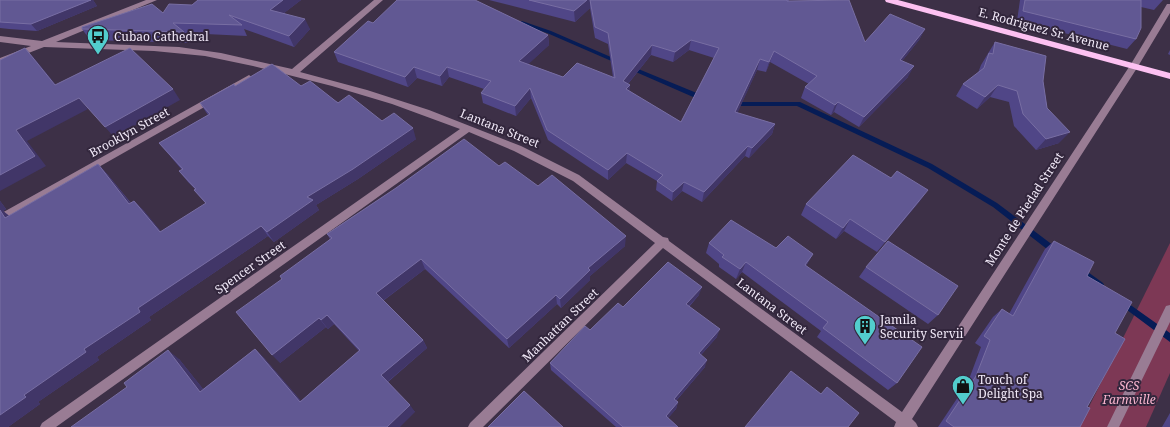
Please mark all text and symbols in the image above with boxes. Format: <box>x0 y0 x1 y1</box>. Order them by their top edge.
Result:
street label: E. Rodriguez Sr. Avenue <box>977 3 1111 55</box>
bus stop icon: Cubao Cathedral <box>85 23 111 56</box>
place label: Cubao Cathedral <box>114 28 209 45</box>
street label: Brooklyn Street <box>86 103 172 161</box>
street label: Lantana Street <box>458 104 542 152</box>
street label: Monte de Piedad Street <box>981 149 1067 269</box>
street label: Spencer Street <box>211 236 289 298</box>
street label: Lantana Street <box>733 274 811 338</box>
street label: Manhattan Street <box>518 284 602 366</box>
place label: Jamila Security Servii <box>879 311 963 342</box>
building icon: Jamila Security Servii <box>852 313 878 346</box>
place label: Touch of Delight Spa <box>978 371 1043 402</box>
shop icon: Touch of Delight Spa <box>950 373 976 406</box>
park label: SCS Farmville <box>1101 377 1156 408</box>

